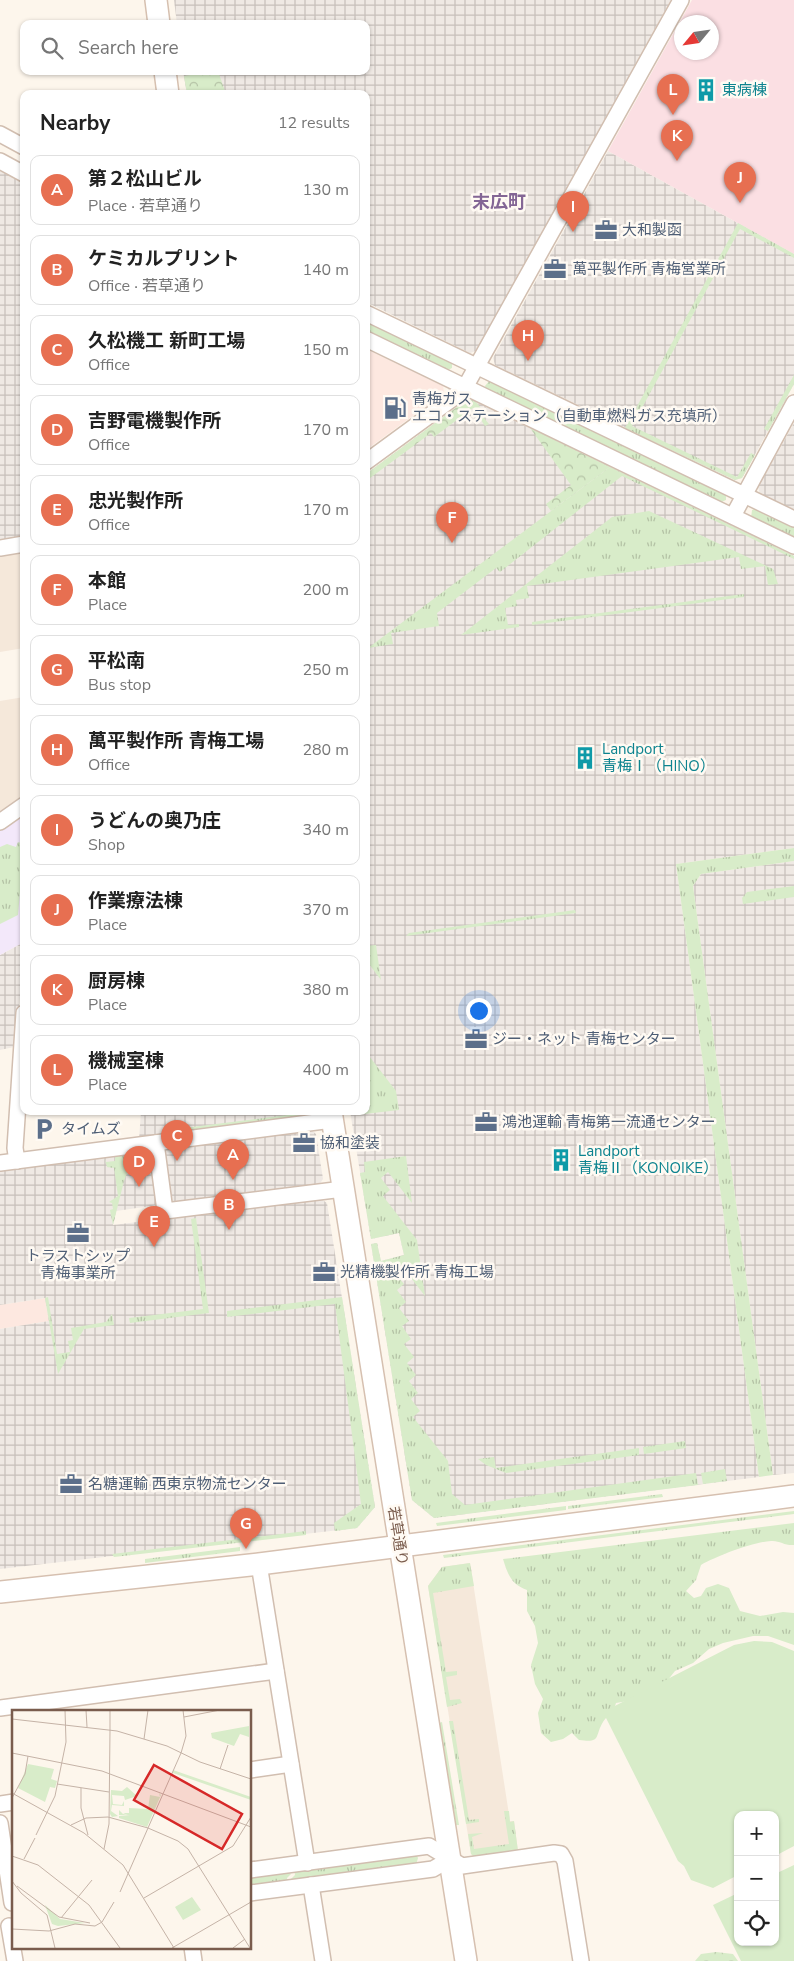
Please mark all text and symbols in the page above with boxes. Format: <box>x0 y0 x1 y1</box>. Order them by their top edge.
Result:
north arrow <box>674 15 719 60</box>
search box <box>20 20 370 75</box>
icon: search <box>38 34 66 62</box>
text: Search here <box>78 35 179 61</box>
pin: L <box>657 74 689 115</box>
building icon: 東病棟 <box>693 77 719 103</box>
place label: 東病棟 <box>722 80 767 100</box>
text: Nearby <box>40 109 110 137</box>
text: 12 results <box>278 112 350 134</box>
pin: K <box>661 120 693 161</box>
pin: J <box>724 162 756 203</box>
text: 第２松山ビル <box>88 166 202 192</box>
text: A <box>51 179 63 201</box>
text: 130 m <box>302 179 349 201</box>
district label: 末広町 <box>472 190 526 214</box>
pin: I <box>557 191 589 232</box>
text: Place · 若草通り <box>88 195 203 217</box>
office icon: 大和製函 <box>593 217 619 243</box>
place label: 大和製函 <box>622 220 682 240</box>
text: ケミカルプリント <box>88 246 239 272</box>
office icon: 萬平製作所 青梅営業所 <box>542 256 568 282</box>
text: B <box>51 259 63 281</box>
text: 140 m <box>302 259 349 281</box>
place label: 萬平製作所 青梅営業所 <box>572 259 726 279</box>
text: Office · 若草通り <box>88 275 206 297</box>
pin: H <box>512 320 544 361</box>
text: 久松機工 新町工場 <box>88 328 245 354</box>
text: C <box>52 339 62 361</box>
text: 150 m <box>302 339 349 361</box>
text: Office <box>88 354 130 376</box>
place label: 青梅ガス エコ・ステーション（自動車燃料ガス充填所） <box>412 389 727 426</box>
fuel station icon: 青梅ガス エコ・ステーション（自動車燃料ガス充填所） <box>382 395 408 421</box>
text: 吉野電機製作所 <box>88 408 221 434</box>
text: D <box>51 419 63 441</box>
text: 170 m <box>302 419 349 441</box>
text: Office <box>88 434 130 456</box>
text: 忠光製作所 <box>88 488 183 514</box>
text: E <box>52 499 62 521</box>
text: 170 m <box>302 499 349 521</box>
pin: F <box>436 502 468 543</box>
text: Office <box>88 514 130 536</box>
text: 本館 <box>88 568 126 594</box>
text: F <box>53 579 62 601</box>
text: 200 m <box>302 579 349 601</box>
text: Place <box>88 594 127 616</box>
text: 平松南 <box>88 648 145 674</box>
text: G <box>51 659 63 681</box>
text: 250 m <box>302 659 349 681</box>
text: Bus stop <box>88 674 151 696</box>
text: 萬平製作所 青梅工場 <box>88 728 264 754</box>
text: H <box>51 739 63 761</box>
text: 280 m <box>302 739 349 761</box>
place label: Landport 青梅Ⅰ（HINO） <box>602 739 715 776</box>
building icon: Landport 青梅Ⅰ（HINO） <box>572 745 598 771</box>
text: Office <box>88 754 130 776</box>
text: うどんの奥乃庄 <box>88 808 221 834</box>
text: I <box>55 819 59 841</box>
text: 340 m <box>302 819 349 841</box>
text: Shop <box>88 834 125 856</box>
text: 作業療法棟 <box>88 888 183 914</box>
text: J <box>54 899 60 921</box>
text: 370 m <box>302 899 349 921</box>
text: Place <box>88 914 127 936</box>
text: 厨房棟 <box>88 968 145 994</box>
text: K <box>52 979 62 1001</box>
text: 380 m <box>302 979 349 1001</box>
text: Place <box>88 994 127 1016</box>
your location <box>466 998 492 1024</box>
office icon: ジー・ネット 青梅センター <box>463 1026 489 1052</box>
place label: ジー・ネット 青梅センター <box>492 1029 676 1049</box>
text: 機械室棟 <box>88 1048 164 1074</box>
text: L <box>53 1059 62 1081</box>
text: 400 m <box>302 1059 349 1081</box>
text: Place <box>88 1074 127 1096</box>
office icon: 鴻池運輸 青梅第一流通センター <box>473 1109 499 1135</box>
place label: 鴻池運輸 青梅第一流通センター <box>502 1112 716 1132</box>
parking icon: タイムズ <box>31 1116 57 1142</box>
place label: タイムズ <box>61 1119 121 1139</box>
pin: C <box>161 1120 193 1161</box>
office icon: 協和塗装 <box>291 1130 317 1156</box>
place label: 協和塗装 <box>320 1133 380 1153</box>
pin: A <box>217 1139 249 1180</box>
place label: Landport 青梅Ⅱ（KONOIKE） <box>578 1141 718 1178</box>
pin: D <box>123 1146 155 1187</box>
building icon: Landport 青梅Ⅱ（KONOIKE） <box>548 1147 574 1173</box>
pin: B <box>213 1189 245 1230</box>
pin: E <box>138 1206 170 1247</box>
office icon: トラストシップ 青梅事業所 <box>65 1220 91 1246</box>
place label: トラストシップ 青梅事業所 <box>26 1246 130 1283</box>
office icon: 光精機製作所 青梅工場 <box>311 1259 337 1285</box>
place label: 光精機製作所 青梅工場 <box>340 1262 494 1282</box>
office icon: 名糖運輸 西東京物流センター <box>58 1471 84 1497</box>
place label: 名糖運輸 西東京物流センター <box>88 1474 287 1494</box>
street label: 若草通り <box>383 1505 413 1567</box>
pin: G <box>230 1508 262 1549</box>
inset map <box>12 1710 251 1948</box>
map controls <box>734 1811 779 1946</box>
button: + <box>734 1811 779 1856</box>
button: − <box>734 1856 779 1901</box>
button: locate <box>734 1901 779 1946</box>

